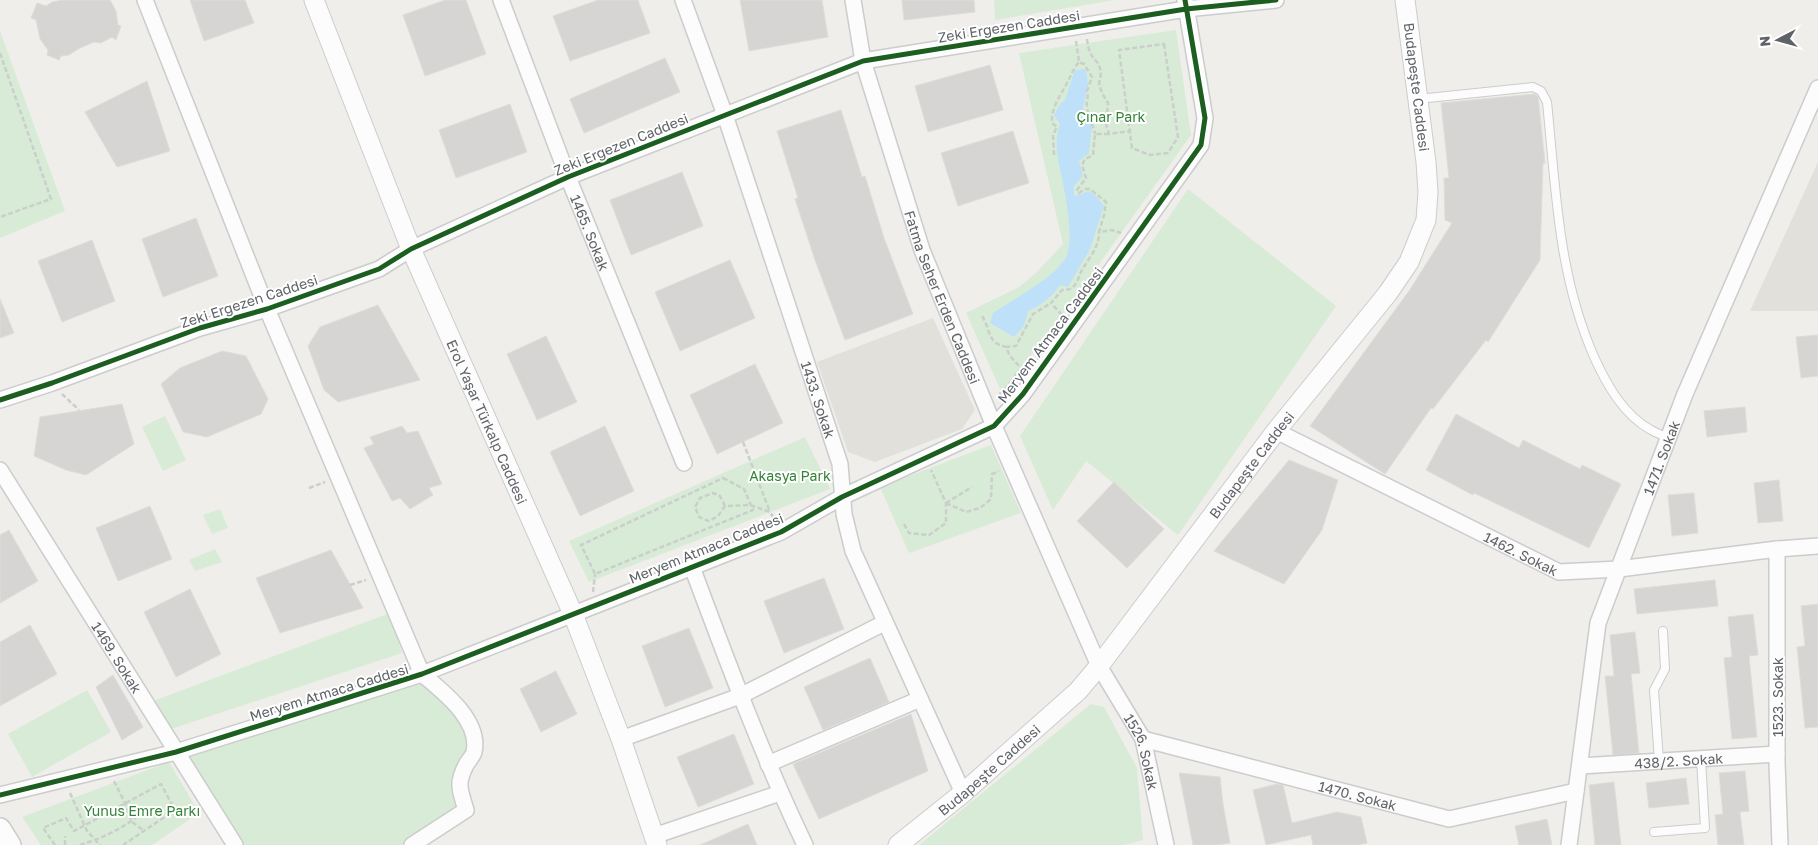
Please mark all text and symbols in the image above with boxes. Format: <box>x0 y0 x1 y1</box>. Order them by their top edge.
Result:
street label: Zeki Ergezen Caddesi <box>937 6 1081 46</box>
north arrow <box>1753 15 1803 65</box>
street label: Budapeşte Caddesi <box>1401 22 1433 152</box>
text: N <box>1756 35 1774 48</box>
park label: Çınar Park <box>1076 108 1146 125</box>
street label: Zeki Ergezen Caddesi <box>551 109 691 179</box>
street label: 1465. Sokak <box>567 192 614 273</box>
street label: Fatma Seher Erden Caddesi <box>902 208 984 386</box>
street label: Meryem Atmaca Caddesi <box>993 264 1107 406</box>
street label: Zeki Ergezen Caddesi <box>178 271 320 331</box>
street label: Erol Yaşar Türkalp Caddesi <box>444 337 532 506</box>
street label: 1433. Sokak <box>798 359 839 440</box>
street label: Budapeşte Caddesi <box>1205 408 1297 521</box>
street label: 1471. Sokak <box>1639 418 1683 497</box>
park label: Akasya Park <box>749 467 831 484</box>
street label: Meryem Atmaca Caddesi <box>626 509 786 587</box>
street label: 1462. Sokak <box>1481 528 1561 579</box>
street label: 1469. Sokak <box>89 618 146 696</box>
street label: 1523. Sokak <box>1769 657 1786 737</box>
street label: Meryem Atmaca Caddesi <box>247 660 411 724</box>
street label: 1526. Sokak <box>1121 710 1162 792</box>
street label: Budapeşte Caddesi <box>934 720 1043 818</box>
street label: 438/2. Sokak <box>1634 749 1724 771</box>
street label: 1470. Sokak <box>1317 777 1399 814</box>
park label: Yunus Emre Parkı <box>84 802 200 819</box>

